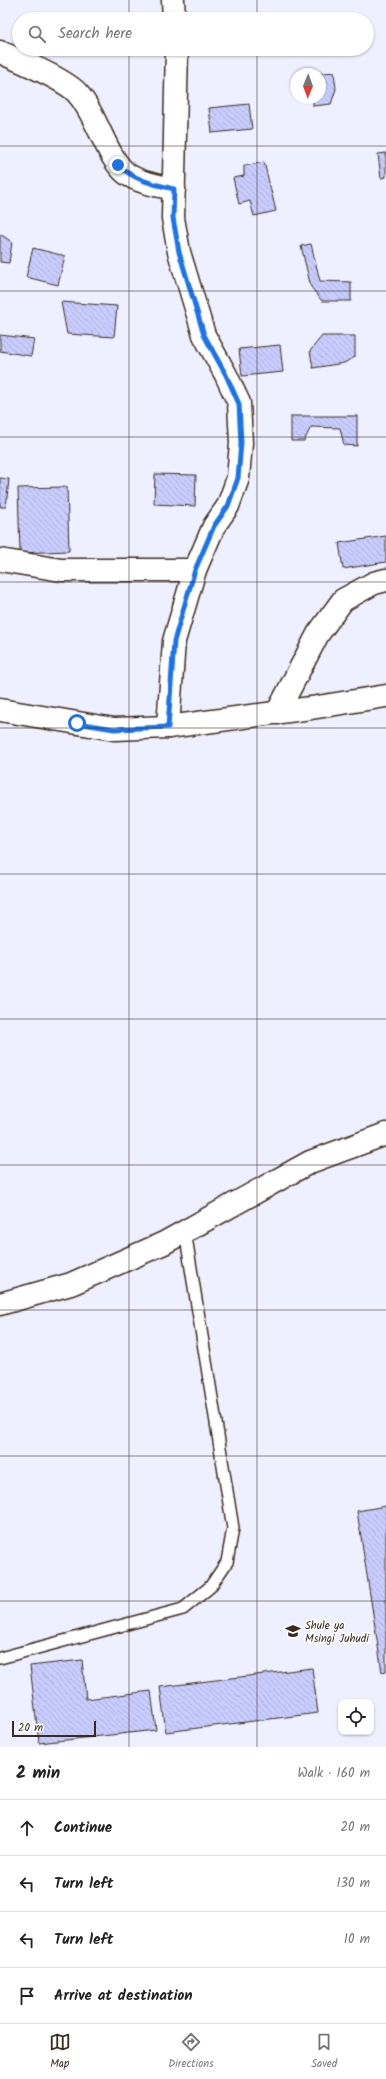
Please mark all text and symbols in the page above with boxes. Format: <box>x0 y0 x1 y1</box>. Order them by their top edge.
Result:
search box <box>12 12 374 56</box>
text: Search here <box>58 22 132 46</box>
icon: search <box>26 23 48 45</box>
north arrow <box>290 68 326 104</box>
route end <box>109 156 127 174</box>
route start <box>68 714 86 732</box>
place label: Shule ya Msingi Juhudi <box>305 1617 369 1648</box>
school or university icon: Shule ya Msingi Juhudi <box>284 1622 302 1640</box>
map controls <box>338 1699 374 1735</box>
button: locate <box>338 1699 374 1735</box>
scale bar <box>12 1719 96 1738</box>
text: 20 m <box>18 1719 43 1737</box>
text: 2 min <box>16 1760 60 1787</box>
text: Walk · 160 m <box>298 1763 370 1784</box>
text: Continue <box>54 1816 112 1840</box>
icon: ahead <box>16 1817 38 1839</box>
text: 20 m <box>340 1817 370 1838</box>
text: Turn left <box>54 1872 114 1896</box>
icon: left <box>16 1873 38 1895</box>
text: 130 m <box>336 1873 370 1894</box>
text: Turn left <box>54 1928 114 1952</box>
icon: left <box>16 1929 38 1951</box>
text: 10 m <box>344 1929 370 1950</box>
text: Arrive at destination <box>54 1984 193 2008</box>
icon: arrive <box>16 1985 38 2007</box>
tab: Map <box>49 2031 71 2073</box>
tab: Directions <box>168 2031 214 2073</box>
tab: Saved <box>311 2031 337 2073</box>

